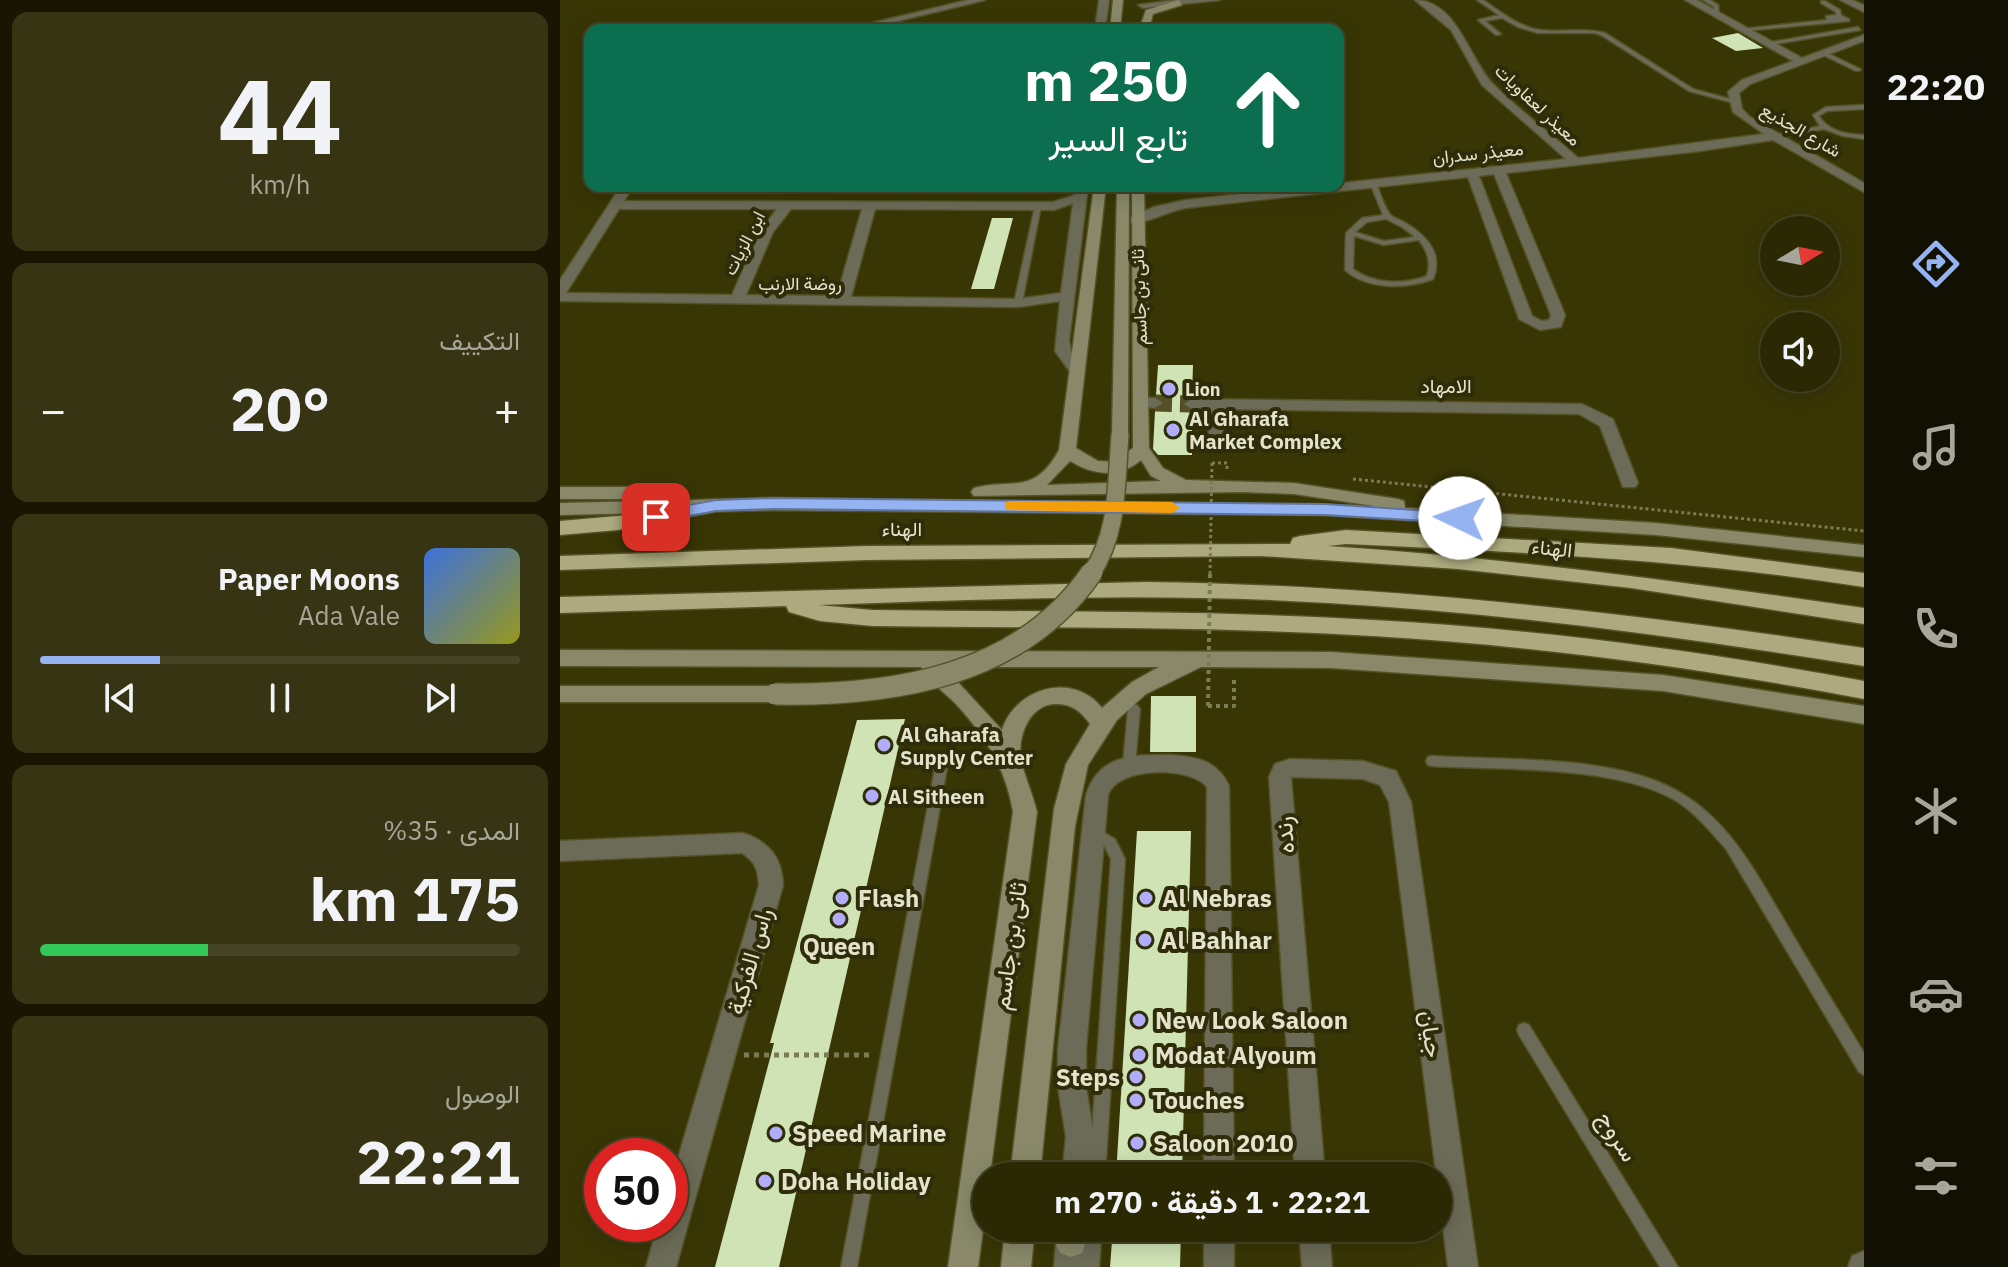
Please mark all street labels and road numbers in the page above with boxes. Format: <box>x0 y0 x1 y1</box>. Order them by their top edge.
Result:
street label: معيذر لعفاويات <box>1490 59 1586 151</box>
street label: شارع الجذيع <box>1756 98 1845 163</box>
street label: معيذر سدران <box>1431 137 1525 169</box>
street label: ابن الزيات <box>718 207 770 279</box>
street label: ثانى بن جاسم <box>1126 248 1153 346</box>
street label: روضة الارنب <box>758 272 842 295</box>
street label: الامهاد <box>1420 372 1472 399</box>
street label: الهناء <box>882 515 922 542</box>
street label: الهناء <box>1530 532 1574 564</box>
street label: رنده <box>1267 815 1301 855</box>
street label: ثانى بن جاسم <box>984 880 1035 1012</box>
street label: راس الفركية <box>719 904 779 1018</box>
street label: جيان <box>1413 1008 1451 1060</box>
street label: سروج <box>1589 1104 1646 1168</box>

